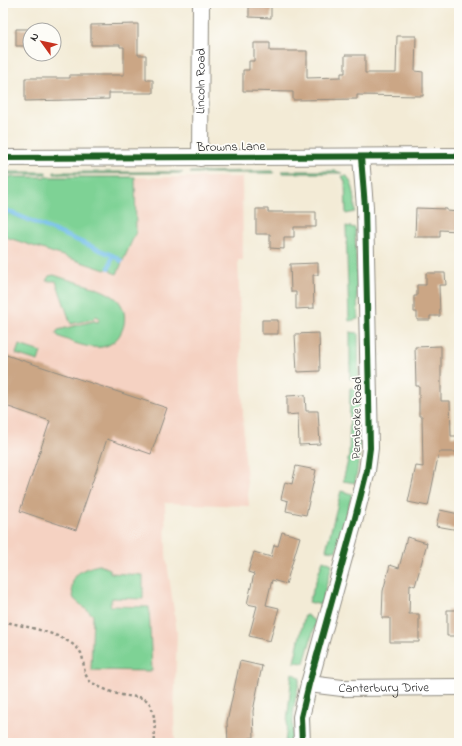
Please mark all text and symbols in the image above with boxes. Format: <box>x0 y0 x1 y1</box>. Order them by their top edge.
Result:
north arrow <box>22 22 62 62</box>
text: N <box>26 30 43 45</box>
street label: Lincoln Road <box>191 47 210 114</box>
street label: Browns Lane <box>196 137 266 157</box>
street label: Pembroke Road <box>347 376 367 460</box>
street label: Canterbury Drive <box>337 678 429 698</box>

